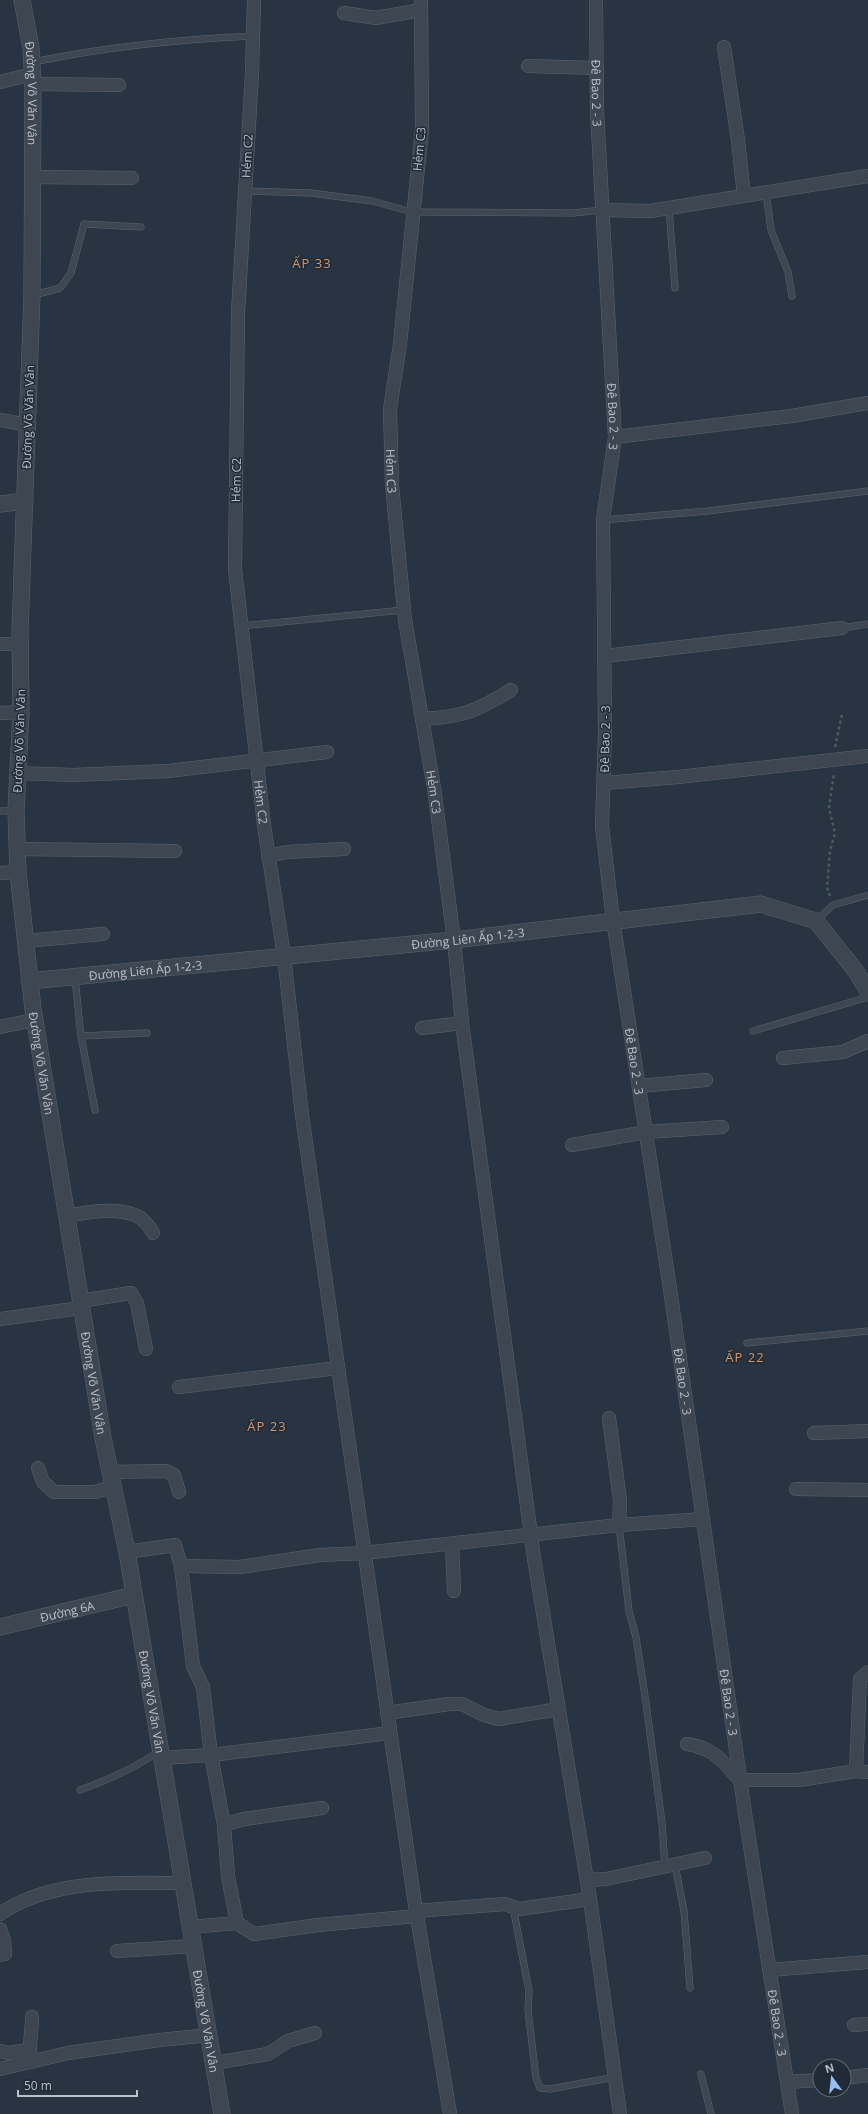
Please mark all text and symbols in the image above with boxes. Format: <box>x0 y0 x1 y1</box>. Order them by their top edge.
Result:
street label: Đường Võ Văn Vân <box>21 40 42 145</box>
street label: Đê Bao 2 - 3 <box>588 59 606 127</box>
street label: Hẻm C3 <box>408 126 430 172</box>
street label: Hẻm C2 <box>237 133 257 179</box>
district label: ẤP 33 <box>292 254 332 272</box>
street label: Đường Võ Văn Vân <box>18 365 38 469</box>
street label: Đê Bao 2 - 3 <box>604 382 624 451</box>
street label: Hẻm C3 <box>383 449 401 494</box>
street label: Hẻm C2 <box>227 458 245 502</box>
street label: Đường Võ Văn Vân <box>9 689 29 793</box>
street label: Đê Bao 2 - 3 <box>596 705 614 773</box>
street label: Hẻm C3 <box>423 769 446 815</box>
street label: Hẻm C2 <box>250 779 272 825</box>
street label: Đường Liên Ấp 1-2-3 <box>410 923 526 953</box>
street label: Đường Liên Ấp 1-2-3 <box>88 956 203 984</box>
street label: Đường Võ Văn Vân <box>25 1010 59 1116</box>
street label: Đê Bao 2 - 3 <box>621 1027 648 1096</box>
street label: Đường Võ Văn Vân <box>77 1330 111 1436</box>
street label: Đê Bao 2 - 3 <box>670 1347 696 1416</box>
district label: ẤP 22 <box>725 1348 765 1366</box>
district label: ẤP 23 <box>247 1417 287 1435</box>
street label: Đường 6A <box>38 1596 96 1626</box>
street label: Đường Võ Văn Vân <box>135 1649 169 1754</box>
street label: Đê Bao 2 - 3 <box>716 1668 742 1737</box>
street label: Đường Võ Văn Vân <box>189 1968 223 2074</box>
street label: Đê Bao 2 - 3 <box>764 1988 791 2057</box>
north arrow <box>812 2058 852 2098</box>
text: N <box>823 2059 836 2076</box>
scale bar <box>18 2072 137 2098</box>
text: 50 m <box>24 2077 52 2094</box>

